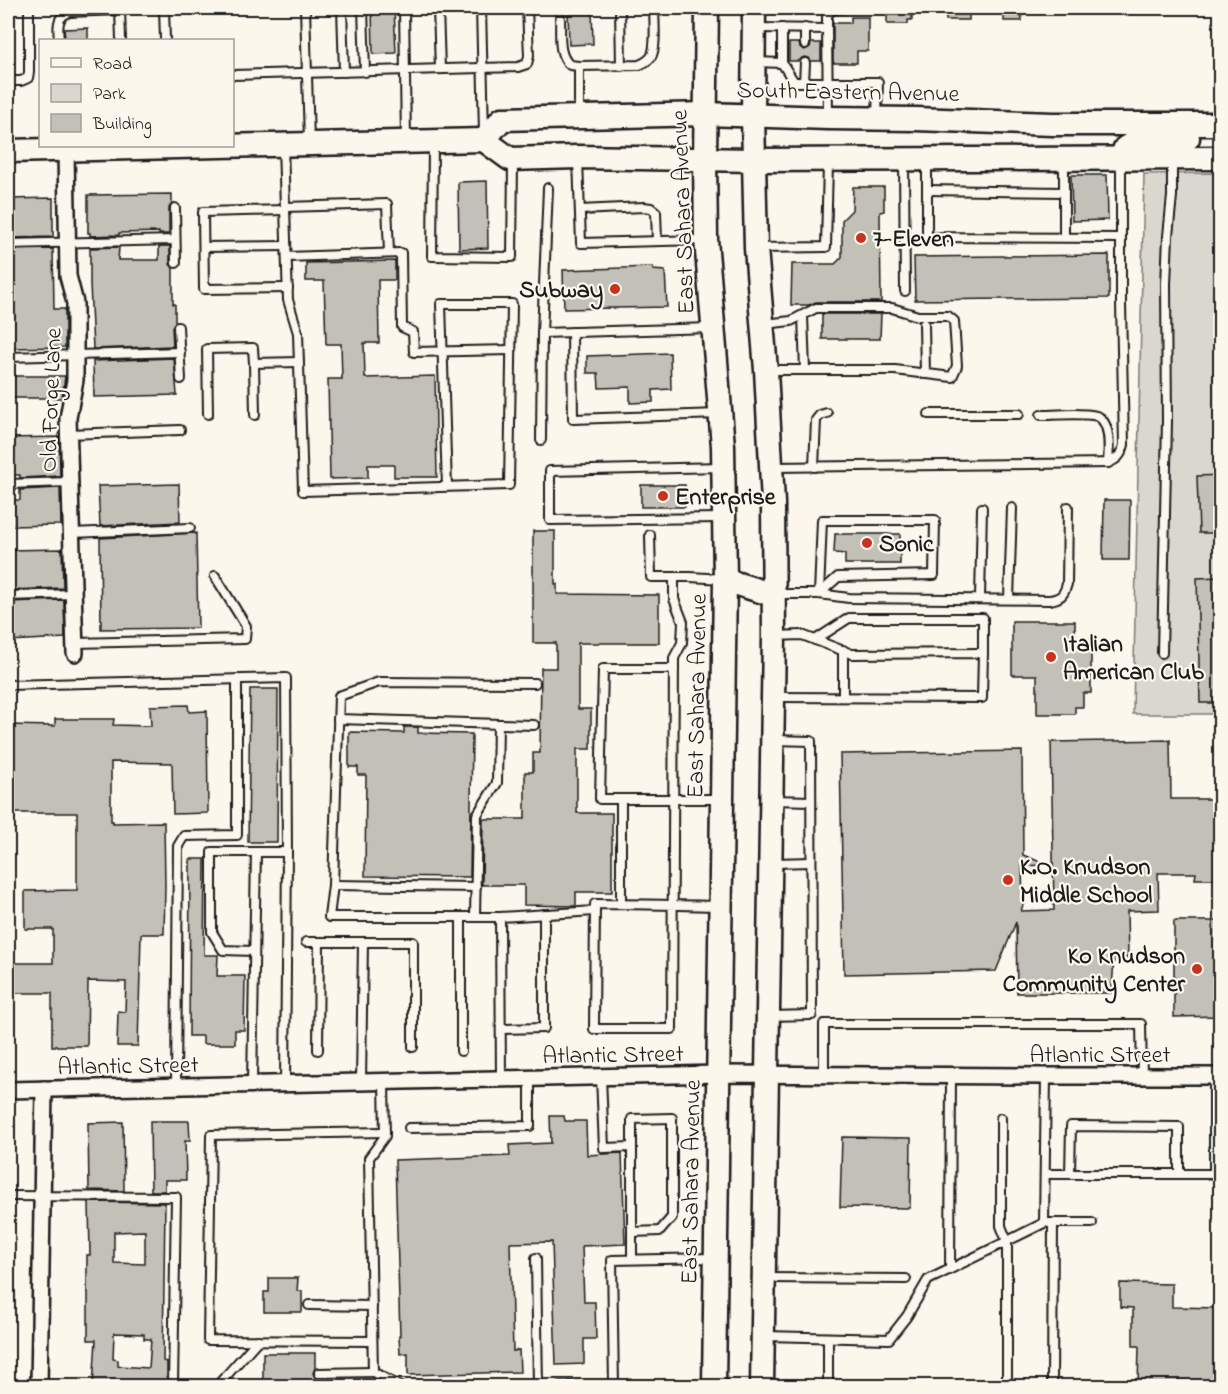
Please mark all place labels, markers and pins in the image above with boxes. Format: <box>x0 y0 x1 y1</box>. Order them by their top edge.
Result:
place label: 7-Eleven <box>873 223 954 258</box>
marker: 7-Eleven <box>854 231 868 245</box>
place label: Subway <box>519 274 603 310</box>
marker: Subway <box>608 282 622 296</box>
place label: Enterprise <box>675 481 777 516</box>
marker: Enterprise <box>656 489 670 503</box>
place label: Sonic <box>879 528 935 563</box>
marker: Sonic <box>860 536 874 550</box>
place label: Italian American Club <box>1063 628 1204 691</box>
marker: Italian American Club <box>1044 650 1058 664</box>
place label: K.O. Knudson Middle School <box>1020 851 1152 914</box>
marker: K.O. Knudson Middle School <box>1001 873 1015 887</box>
place label: Ko Knudson Community Center <box>1003 940 1186 1004</box>
marker: Ko Knudson Community Center <box>1190 962 1204 976</box>

